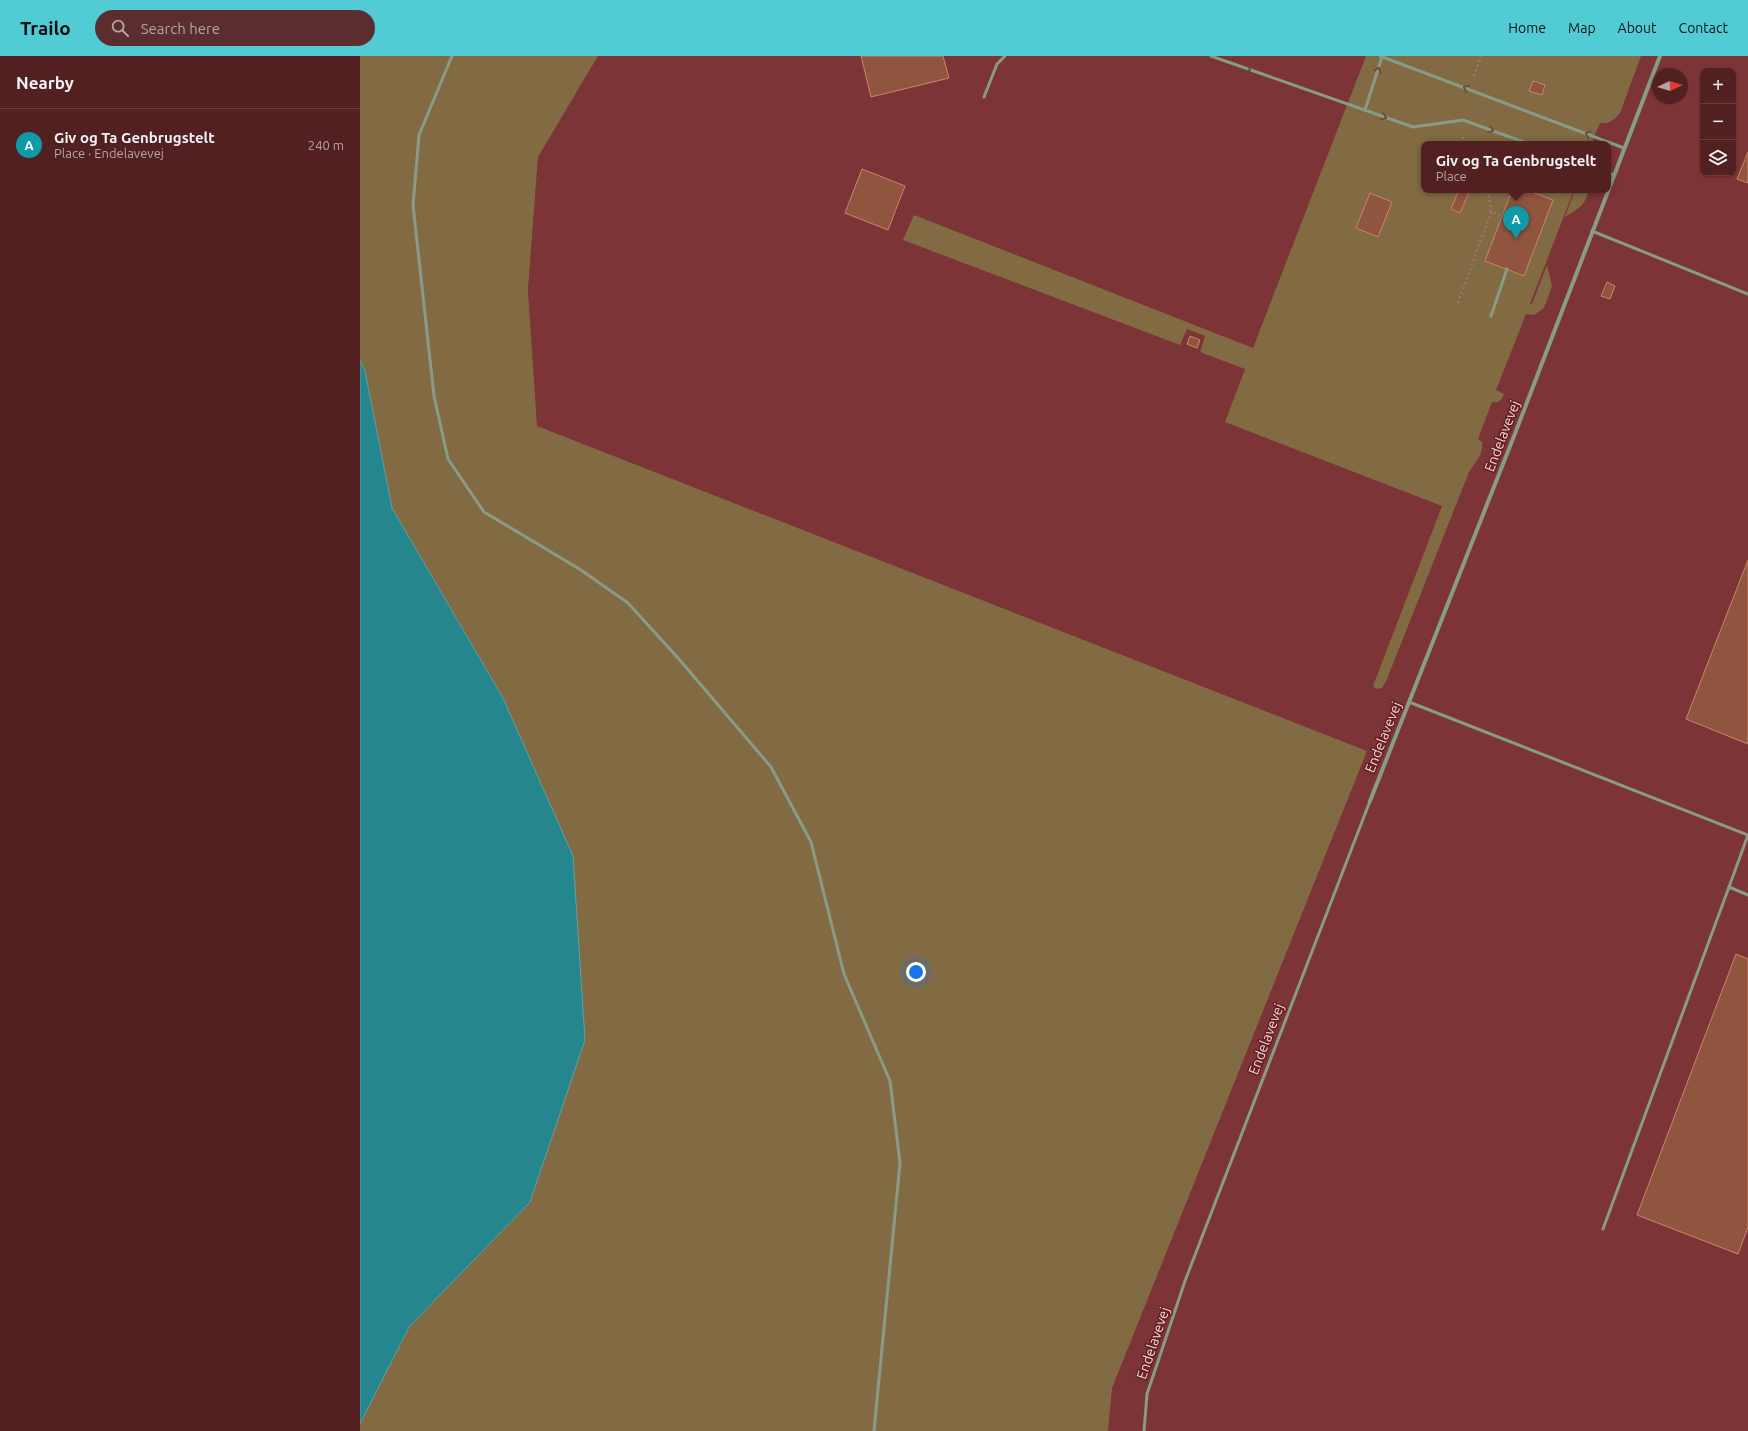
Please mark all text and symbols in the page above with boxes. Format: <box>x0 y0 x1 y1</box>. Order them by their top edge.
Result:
search box <box>95 10 375 46</box>
text: Trailo <box>20 17 71 39</box>
icon: search <box>109 17 131 39</box>
text: Search here <box>141 20 220 37</box>
text: Home <box>1508 20 1546 36</box>
text: Map <box>1568 20 1596 36</box>
text: About <box>1618 20 1657 36</box>
text: Contact <box>1679 20 1728 36</box>
one-way arrow <box>1244 64 1251 73</box>
one-way arrow <box>1373 67 1382 74</box>
north arrow <box>1652 68 1688 104</box>
map controls <box>1700 68 1736 176</box>
button: + <box>1700 68 1736 104</box>
text: Nearby <box>16 73 74 92</box>
one-way arrow <box>1463 84 1470 92</box>
button: − <box>1700 104 1736 140</box>
one-way arrow <box>1380 112 1387 121</box>
one-way arrow <box>1488 126 1495 134</box>
text: Giv og Ta Genbrugstelt <box>54 129 215 146</box>
one-way arrow <box>1585 130 1592 138</box>
text: A <box>24 138 34 152</box>
text: 240 m <box>308 138 344 152</box>
button: layers <box>1700 140 1736 176</box>
popup <box>1421 141 1611 193</box>
text: Place · Endelavevej <box>54 146 164 160</box>
text: Giv og Ta Genbrugstelt <box>1436 152 1596 169</box>
text: Place <box>1436 169 1467 183</box>
pin: A <box>1503 206 1529 239</box>
street label: Endelavevej <box>1481 398 1523 474</box>
street label: Endelavevej <box>1362 699 1404 775</box>
your location <box>906 962 926 982</box>
street label: Endelavevej <box>1245 1001 1287 1077</box>
street label: Endelavevej <box>1133 1305 1173 1381</box>

